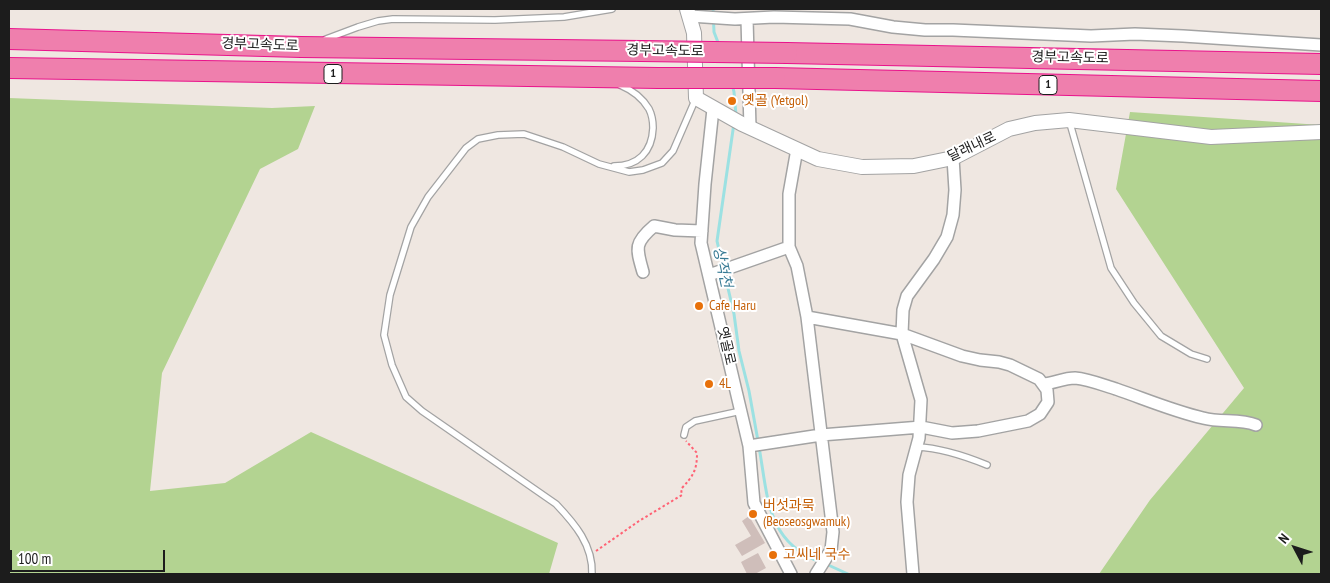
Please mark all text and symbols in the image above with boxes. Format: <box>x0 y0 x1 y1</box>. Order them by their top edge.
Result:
street label: 경부고속도로 <box>221 35 299 55</box>
street label: 경부고속도로 <box>626 42 704 60</box>
street label: 경부고속도로 <box>1031 49 1109 67</box>
road number: 1 <box>324 64 342 84</box>
road number: 1 <box>1039 76 1057 94</box>
place label: 옛골 (Yetgol) <box>742 93 807 109</box>
marker: 옛골 (Yetgol) <box>726 95 738 107</box>
street label: 달래내로 <box>945 129 999 165</box>
water label: 상적천 <box>709 245 735 289</box>
place label: Cafe Haru <box>709 298 756 314</box>
marker: Cafe Haru <box>693 300 705 312</box>
street label: 옛골로 <box>713 325 739 367</box>
place label: 4L <box>719 376 731 392</box>
marker: 4L <box>703 378 715 390</box>
place label: 버섯과묵 (Beoseosgwamuk) <box>763 498 850 530</box>
marker: 버섯과묵 (Beoseosgwamuk) <box>747 508 759 520</box>
north arrow <box>1270 523 1320 573</box>
text: N <box>1274 530 1293 547</box>
scale bar <box>12 540 168 572</box>
place label: 고씨네 국수 <box>783 547 850 563</box>
text: 100 m <box>18 549 51 568</box>
marker: 고씨네 국수 <box>767 549 779 561</box>

